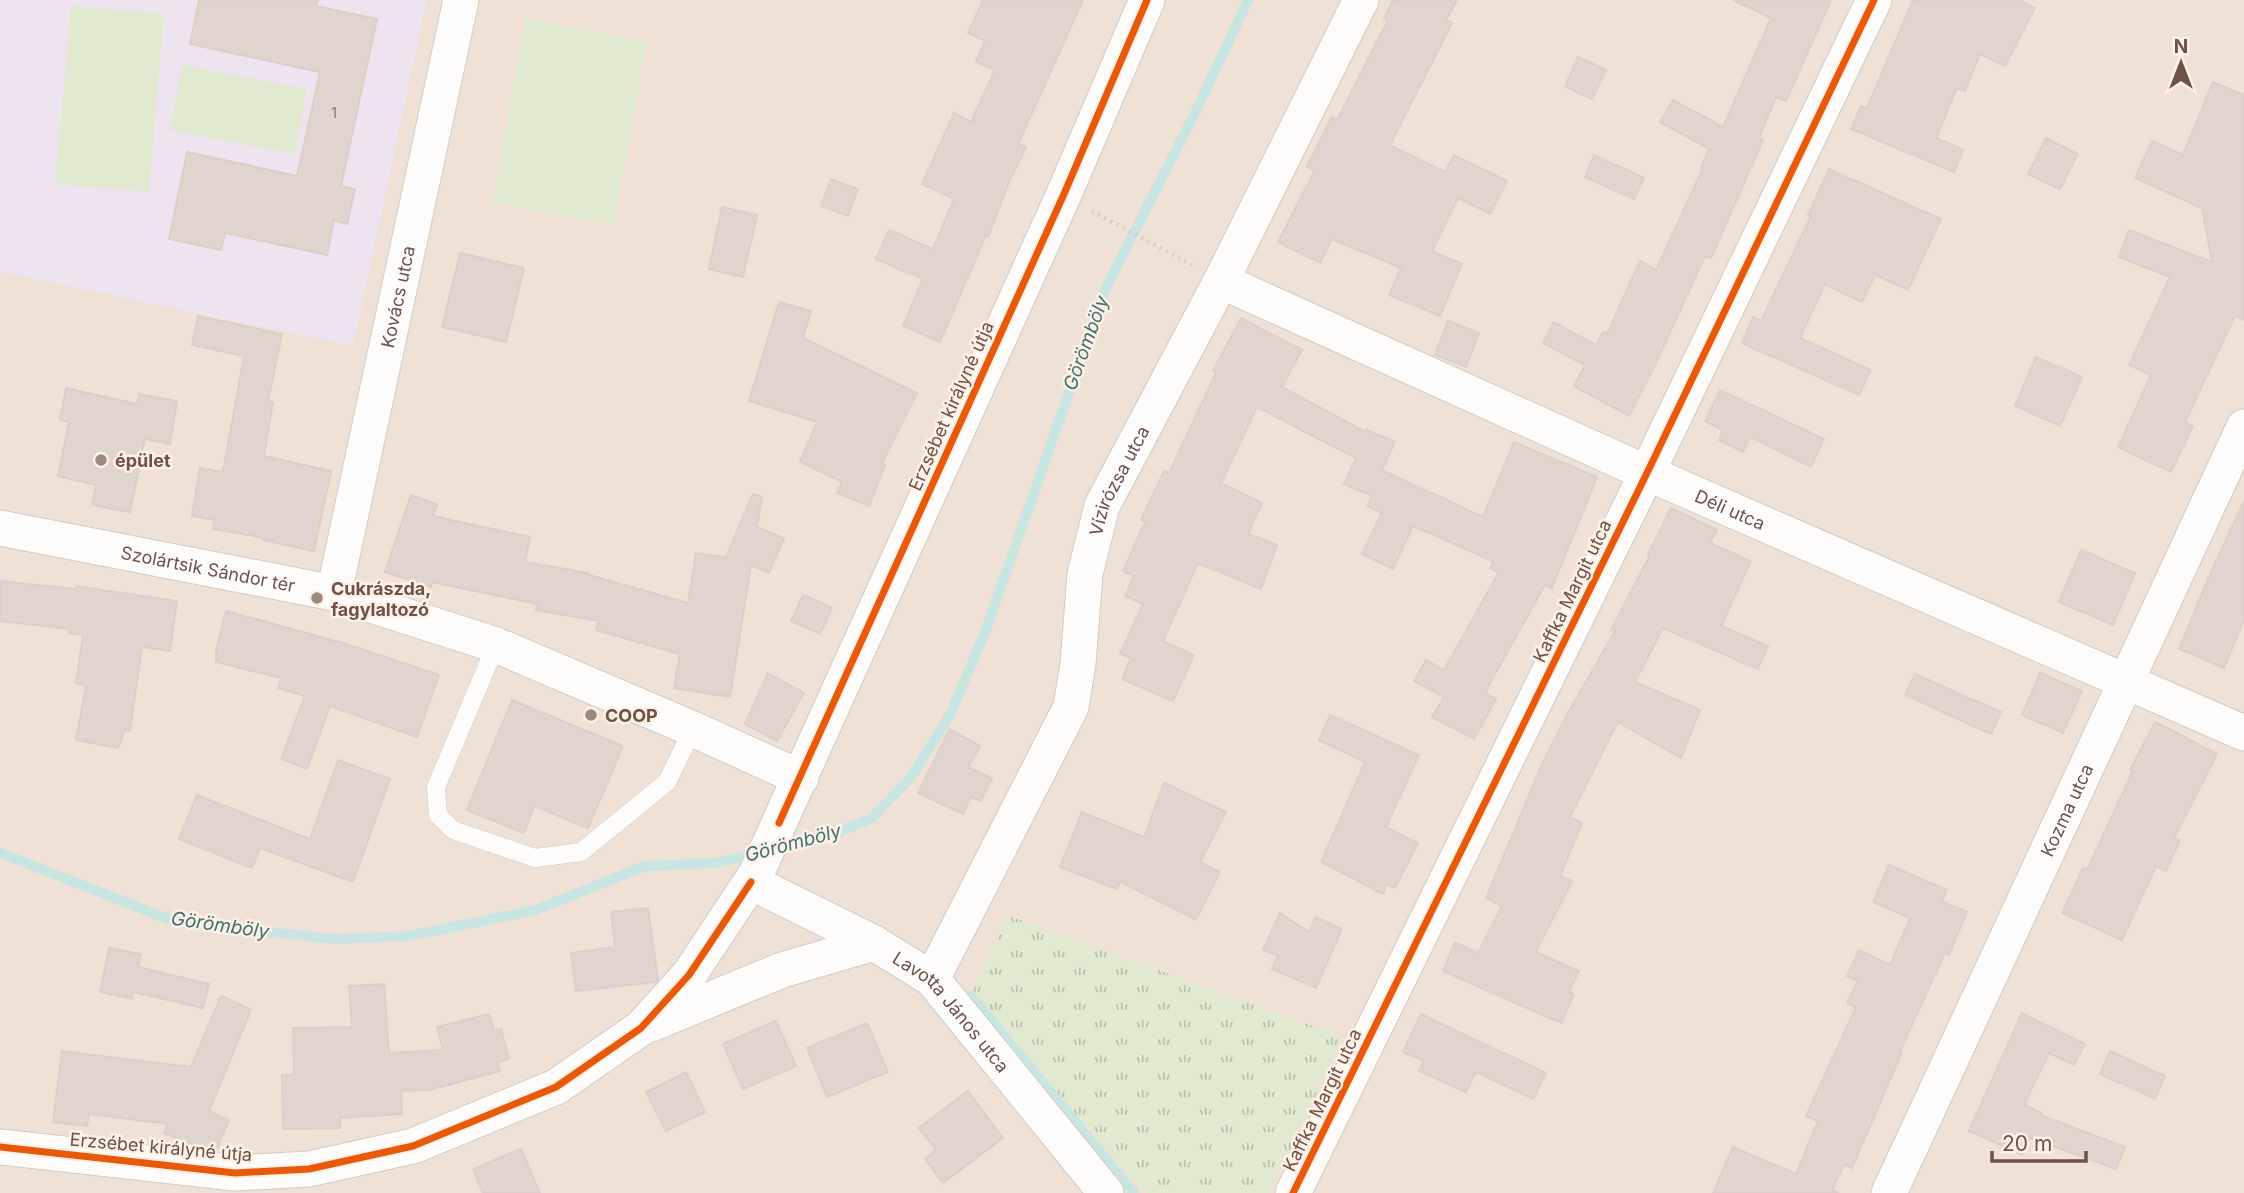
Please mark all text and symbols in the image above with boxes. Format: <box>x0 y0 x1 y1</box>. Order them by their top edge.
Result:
north arrow <box>2146 28 2216 98</box>
text: N <box>2174 35 2188 58</box>
house number: 1 <box>331 104 337 121</box>
street label: Kovács utca <box>376 244 419 350</box>
water label: Görömböly <box>1058 291 1114 393</box>
street label: Erzsébet királyné útja <box>904 318 998 494</box>
street label: Vízirózsa utca <box>1084 422 1153 538</box>
place label: épület <box>115 450 171 471</box>
marker: épület <box>93 452 109 468</box>
street label: Déli utca <box>1692 485 1768 534</box>
street label: Kaffka Margit utca <box>1528 516 1616 666</box>
street label: Szolártsik Sándor tér <box>119 541 297 596</box>
place label: Cukrászda, fagylaltozó <box>331 578 431 620</box>
marker: Cukrászda, fagylaltozó <box>309 590 325 606</box>
place label: COOP <box>605 705 658 726</box>
marker: COOP <box>583 707 599 723</box>
street label: Kozma utca <box>2036 760 2097 860</box>
water label: Görömböly <box>742 819 845 867</box>
water label: Görömböly <box>169 907 272 943</box>
street label: Lavotta János utca <box>889 947 1014 1076</box>
street label: Kaffka Margit utca <box>1278 1025 1366 1175</box>
scale bar <box>1992 1120 2086 1164</box>
street label: Erzsébet királyné útja <box>69 1129 253 1165</box>
text: 20 m <box>2002 1131 2052 1156</box>

